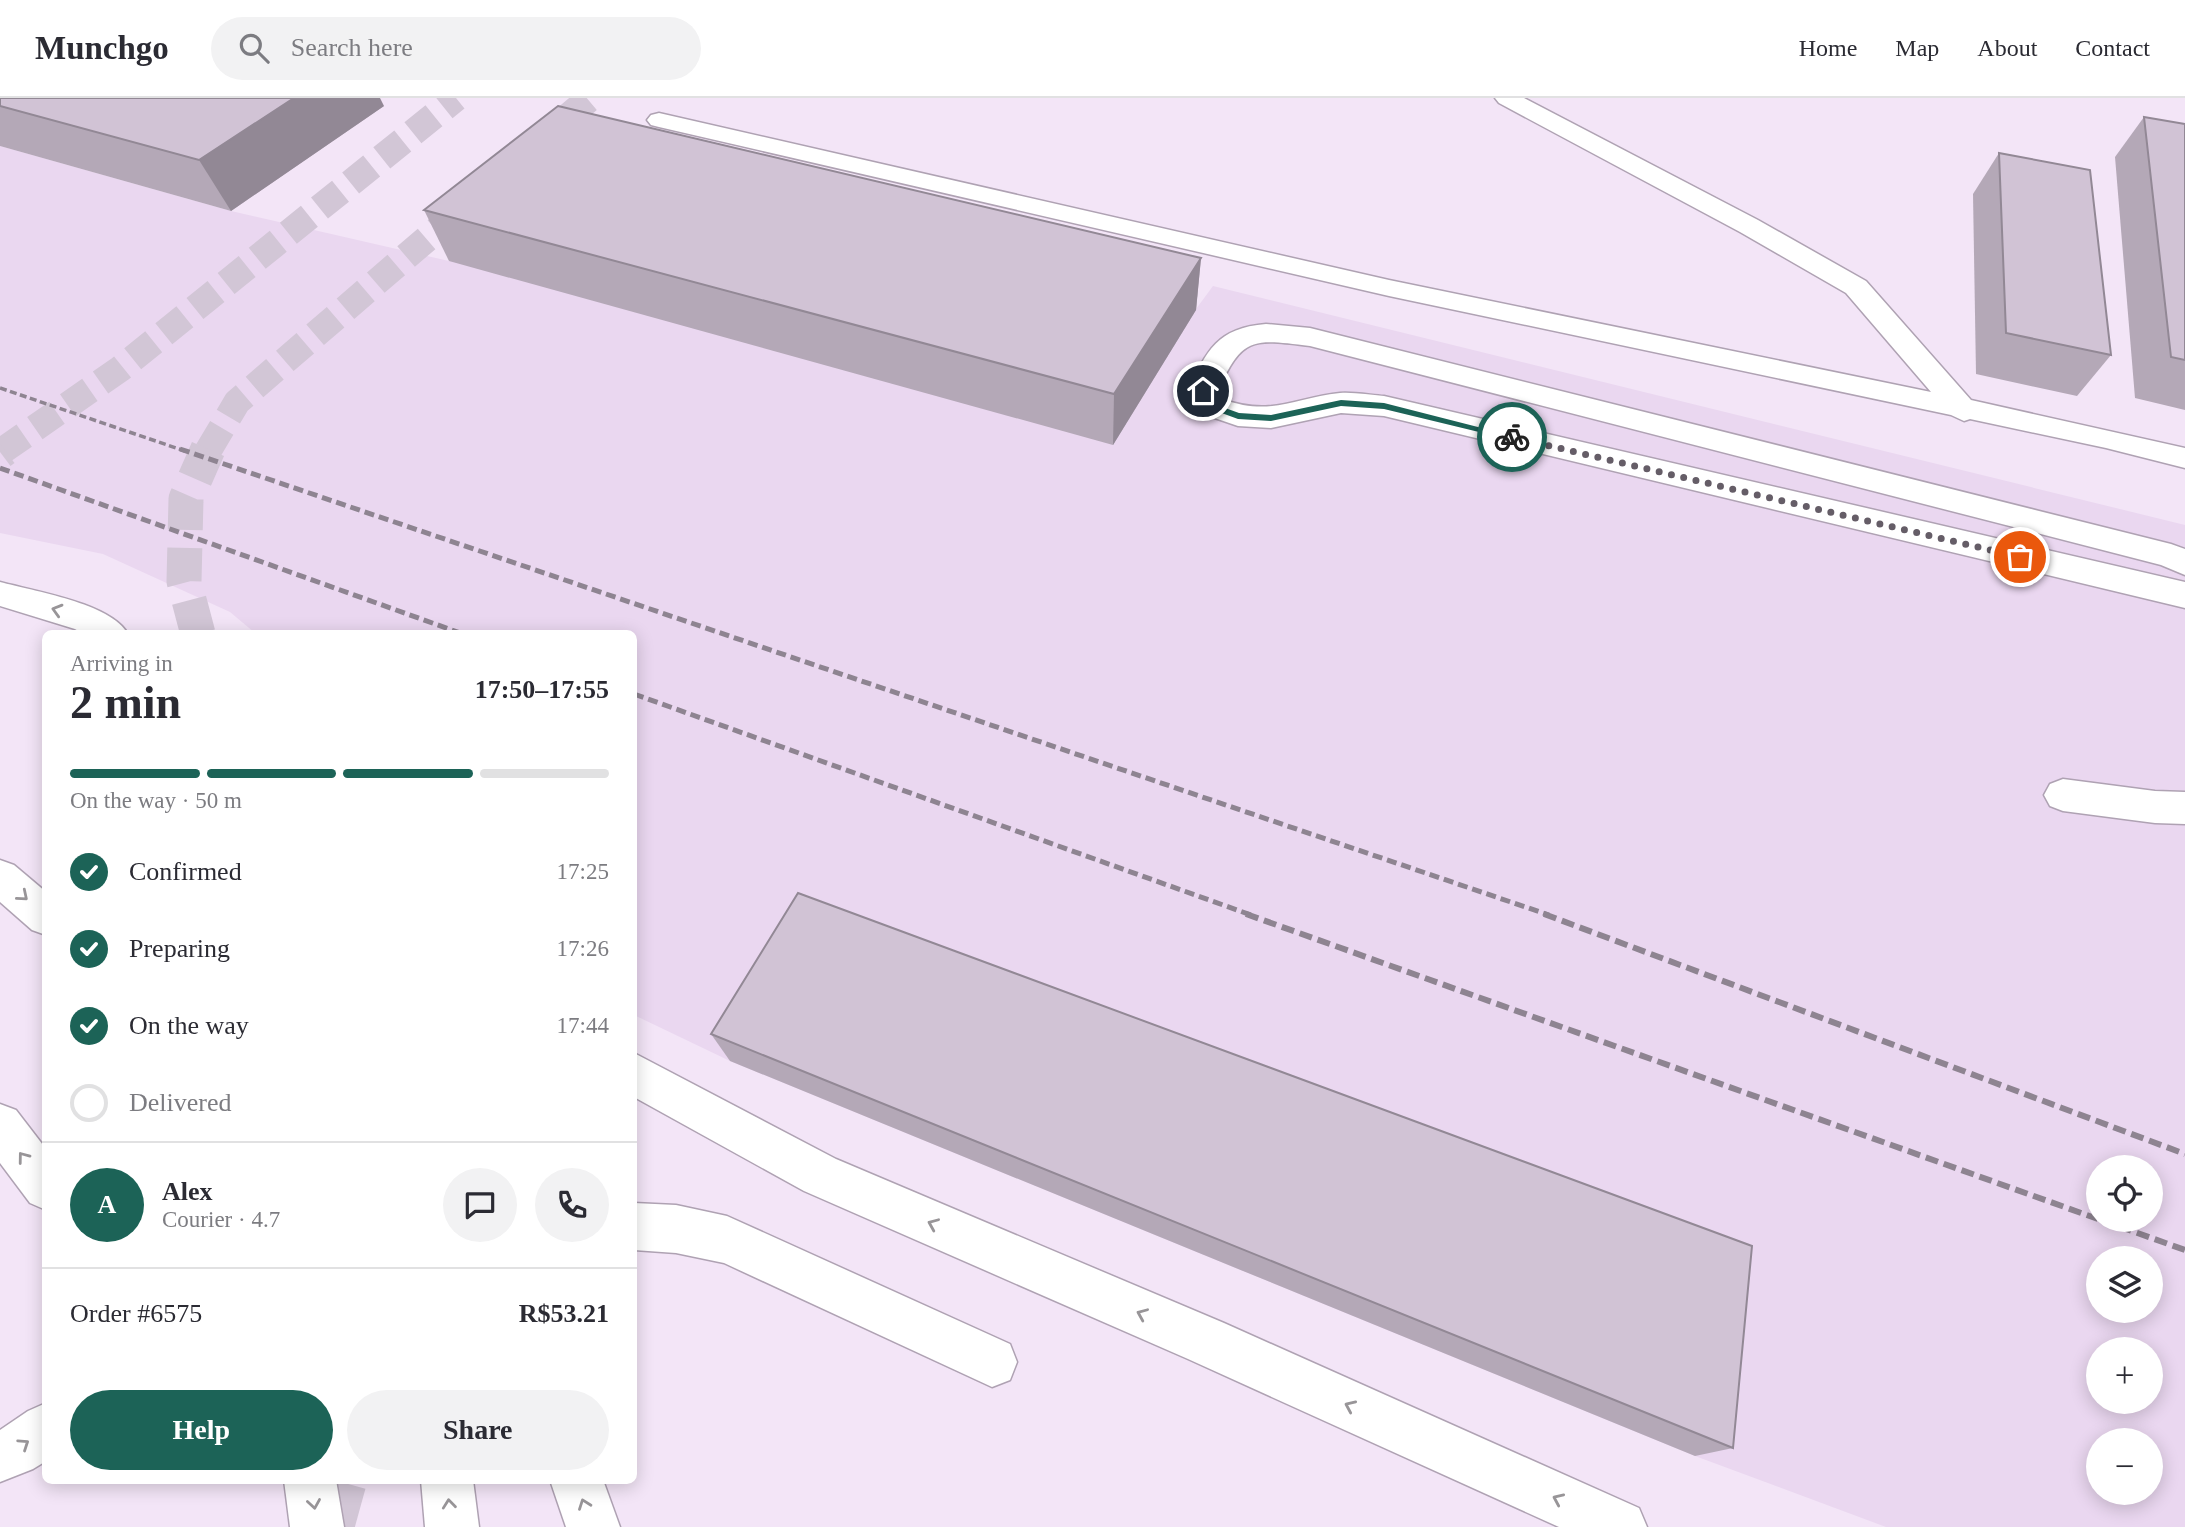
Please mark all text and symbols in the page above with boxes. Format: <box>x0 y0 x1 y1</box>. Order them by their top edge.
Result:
search box <box>211 17 701 80</box>
icon: search <box>235 29 273 67</box>
text: Munchgo <box>35 30 169 66</box>
text: Search here <box>291 33 413 62</box>
text: Home <box>1799 35 1857 61</box>
text: Map <box>1895 35 1939 61</box>
text: About <box>1977 35 2037 61</box>
text: Contact <box>2075 35 2150 61</box>
pin <box>1173 361 1233 421</box>
icon: home <box>1184 372 1222 410</box>
courier <box>1477 402 1547 472</box>
icon: bike <box>1493 418 1531 456</box>
pin <box>1990 527 2050 587</box>
icon: bag <box>2001 538 2039 576</box>
one-way arrow <box>51 604 63 619</box>
text: Arriving in <box>70 651 173 676</box>
text: 17:50–17:55 <box>475 675 609 704</box>
text: 2 min <box>70 677 181 728</box>
text: On the way · 50 m <box>70 788 242 813</box>
icon: check <box>70 853 108 891</box>
text: Confirmed <box>129 857 242 886</box>
text: 17:25 <box>557 859 609 884</box>
one-way arrow <box>16 888 28 901</box>
icon: check <box>70 930 108 968</box>
text: Preparing <box>129 934 230 963</box>
text: 17:26 <box>557 936 609 961</box>
icon: check <box>70 1007 108 1045</box>
text: On the way <box>129 1011 249 1040</box>
text: 17:44 <box>557 1013 609 1038</box>
text: Delivered <box>129 1088 232 1117</box>
one-way arrow <box>18 1152 31 1164</box>
map controls <box>2086 1155 2163 1505</box>
button: locate <box>2086 1155 2163 1232</box>
button: chat <box>443 1168 517 1242</box>
button: phone <box>535 1168 609 1242</box>
text: Alex <box>162 1177 213 1206</box>
text: A <box>98 1190 116 1219</box>
text: Courier · 4.7 <box>162 1207 280 1232</box>
one-way arrow <box>928 1218 941 1232</box>
button: layers <box>2086 1246 2163 1323</box>
text: Order #6575 <box>70 1299 202 1328</box>
text: R$53.21 <box>519 1299 609 1328</box>
one-way arrow <box>1137 1308 1149 1322</box>
button: + <box>2086 1337 2163 1414</box>
button: Help <box>70 1390 333 1470</box>
button: Share <box>347 1390 609 1470</box>
one-way arrow <box>1345 1400 1357 1414</box>
button: − <box>2086 1428 2163 1505</box>
one-way arrow <box>16 1440 29 1452</box>
one-way arrow <box>1553 1493 1565 1507</box>
one-way arrow <box>306 1498 321 1510</box>
one-way arrow <box>442 1498 457 1509</box>
one-way arrow <box>579 1498 593 1510</box>

